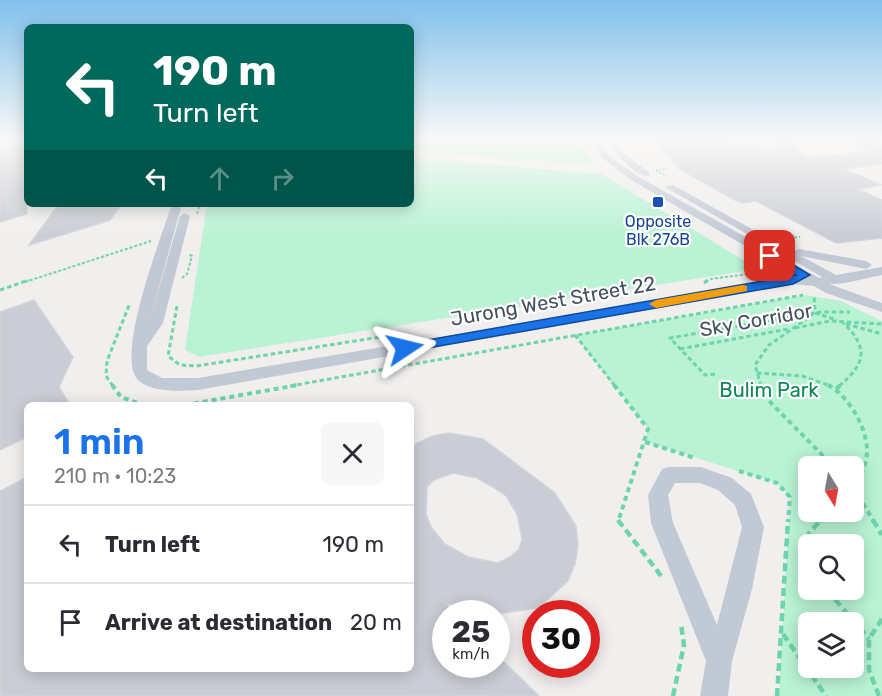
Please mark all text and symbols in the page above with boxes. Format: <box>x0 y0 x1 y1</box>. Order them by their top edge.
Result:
text: 190 m <box>153 46 277 96</box>
icon: left <box>54 48 132 126</box>
text: Turn left <box>153 97 258 129</box>
icon: left <box>140 162 173 195</box>
icon: ahead <box>203 162 236 195</box>
icon: right <box>266 162 299 195</box>
marker: Opposite Blk 276B <box>651 195 665 209</box>
place label: Opposite Blk 276B <box>625 212 691 249</box>
pin <box>744 230 795 281</box>
icon: arrive <box>753 239 786 272</box>
street label: Jurong West Street 22 <box>448 271 658 331</box>
street label: Sky Corridor <box>698 298 815 342</box>
position arrow <box>373 316 437 380</box>
park label: Bulim Park <box>719 378 819 402</box>
text: 1 min <box>54 420 145 463</box>
button: close <box>321 422 384 485</box>
north arrow <box>798 456 864 522</box>
map controls <box>798 456 864 678</box>
text: 210 m · 10:23 <box>54 464 176 488</box>
icon: left <box>54 528 87 561</box>
text: Turn left <box>105 531 200 558</box>
text: 190 m <box>323 531 384 558</box>
button: search <box>798 534 864 600</box>
speed limit sign: 30 <box>522 600 600 678</box>
icon: arrive <box>54 606 87 639</box>
text: Arrive at destination <box>105 609 332 636</box>
text: 20 m <box>350 609 402 636</box>
button: layers <box>798 612 864 678</box>
text: 25 <box>452 614 490 650</box>
text: km/h <box>452 645 490 663</box>

